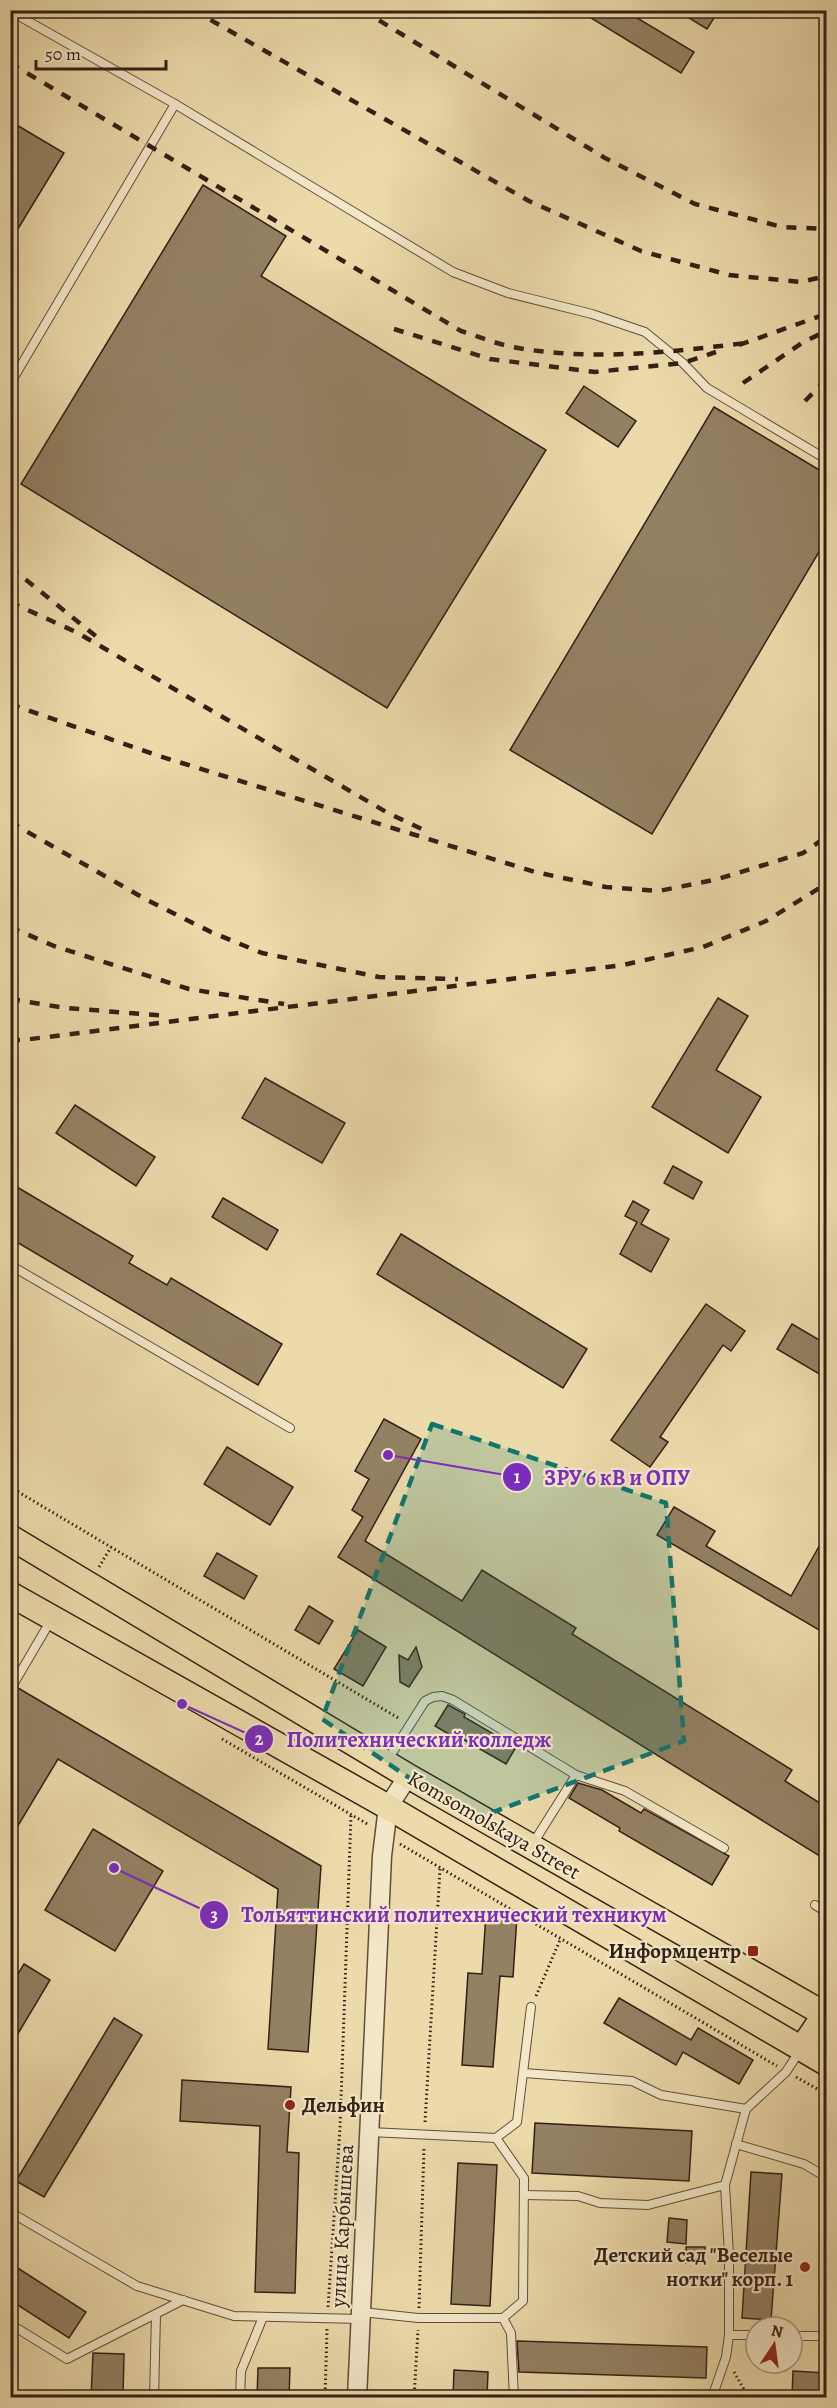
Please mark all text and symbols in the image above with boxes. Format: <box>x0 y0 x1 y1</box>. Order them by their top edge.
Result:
scale bar <box>36 33 166 71</box>
text: 50 m <box>45 42 81 66</box>
callout: ЗРУ 6 кВ и ОПУ <box>502 1457 702 1497</box>
text: ЗРУ 6 кВ и ОПУ <box>544 1463 690 1493</box>
text: 1 <box>514 1465 521 1489</box>
callout: Политехнический колледж <box>244 1719 563 1759</box>
text: Политехнический колледж <box>287 1725 551 1755</box>
text: 2 <box>255 1727 264 1751</box>
street label: Komsomolskaya Street <box>403 1764 585 1886</box>
callout: Тольяттинский политехнический техникум <box>199 1895 679 1935</box>
text: Тольяттинский политехнический техникум <box>241 1900 667 1930</box>
text: 3 <box>210 1903 218 1927</box>
place label: Информцентр <box>608 1937 741 1965</box>
marker: Информцентр <box>746 1944 760 1958</box>
place label: Дельфин <box>302 2091 385 2119</box>
marker: Дельфин <box>283 2098 297 2112</box>
street label: улица Карбышева <box>324 2144 360 2309</box>
place label: Детский сад "Веселые нотки" корп. 1 <box>594 2241 793 2293</box>
marker: Детский сад "Веселые нотки" корп. 1 <box>798 2260 812 2274</box>
north arrow <box>744 2315 804 2375</box>
text: N <box>769 2319 786 2343</box>

